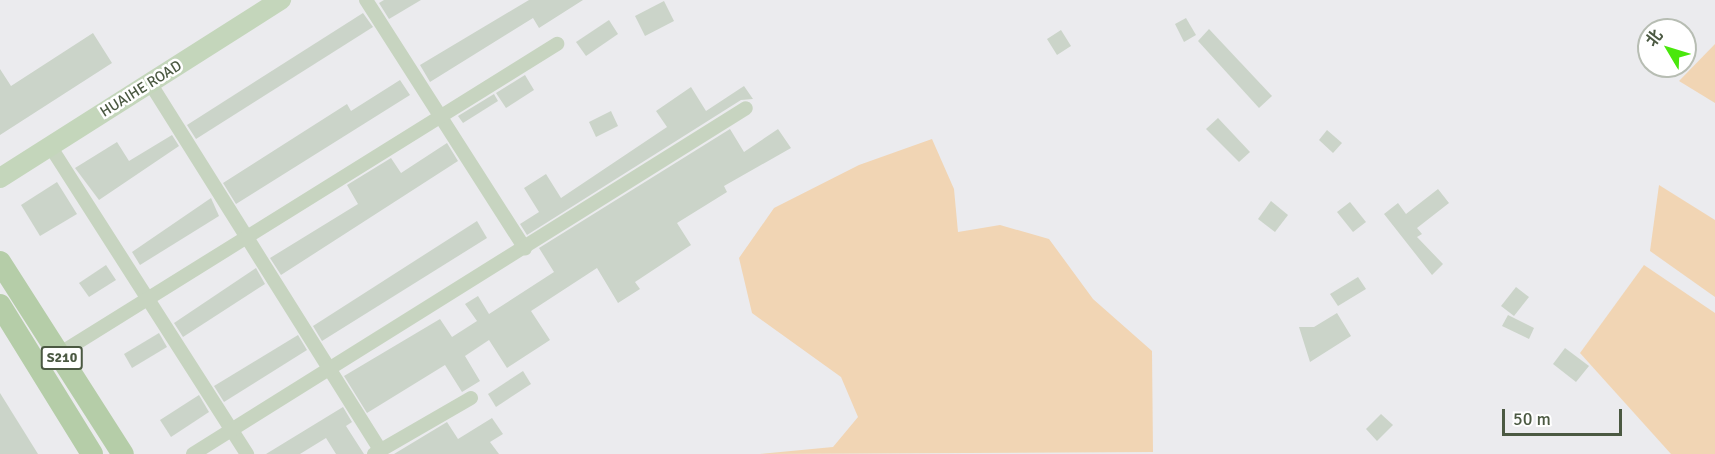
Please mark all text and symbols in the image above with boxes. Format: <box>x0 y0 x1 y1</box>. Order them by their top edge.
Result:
north arrow <box>1637 18 1697 78</box>
text: 北 <box>1642 26 1667 51</box>
street label: HUAIHE ROAD <box>97 57 185 121</box>
road number: S210 <box>40 347 84 369</box>
scale bar <box>1505 397 1625 435</box>
text: 50 m <box>1513 408 1551 430</box>

